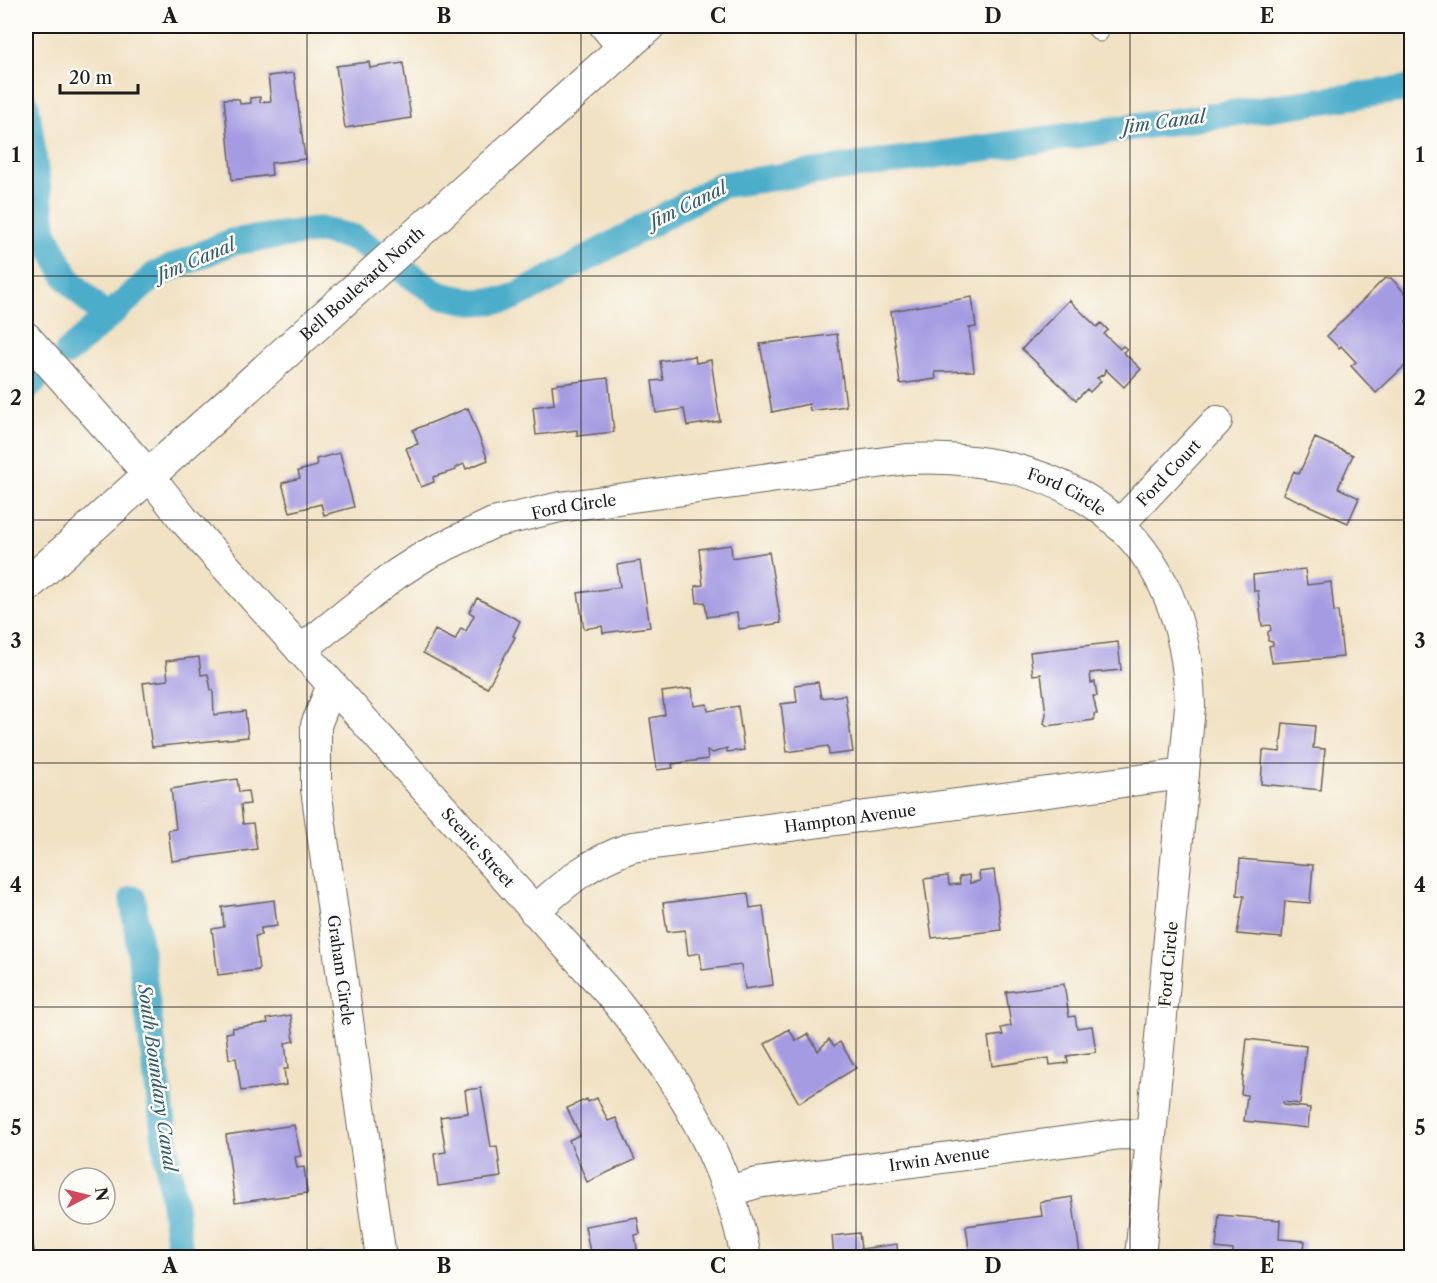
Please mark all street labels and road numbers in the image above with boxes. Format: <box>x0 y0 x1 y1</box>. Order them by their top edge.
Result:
street label: Bell Boulevard North <box>296 222 428 345</box>
street label: Ford Court <box>1132 435 1205 510</box>
street label: Ford Circle <box>1025 463 1110 520</box>
street label: Ford Circle <box>529 489 618 524</box>
street label: Hampton Avenue <box>783 800 917 837</box>
street label: Scenic Street <box>437 804 519 892</box>
street label: Graham Circle <box>324 914 359 1027</box>
street label: Ford Circle <box>1154 920 1182 1008</box>
street label: Irwin Avenue <box>888 1142 991 1175</box>

